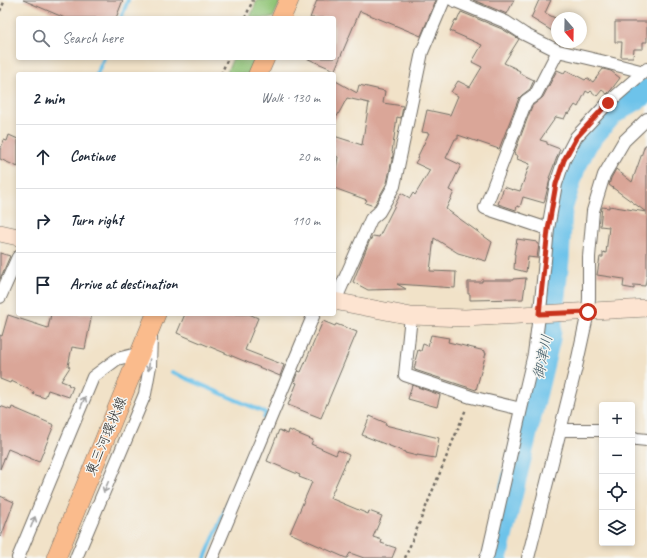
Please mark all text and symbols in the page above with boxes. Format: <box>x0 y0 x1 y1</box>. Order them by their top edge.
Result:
north arrow <box>551 12 587 48</box>
search box <box>16 16 336 60</box>
icon: search <box>30 27 52 49</box>
text: Search here <box>62 29 123 48</box>
text: 2 min <box>32 88 65 109</box>
text: Walk · 130 m <box>261 90 320 106</box>
route end <box>599 94 617 112</box>
icon: ahead <box>32 146 54 168</box>
text: Continue <box>70 147 115 166</box>
text: 20 m <box>298 149 320 165</box>
icon: right <box>32 210 54 232</box>
text: Turn right <box>70 211 123 230</box>
text: 110 m <box>292 213 320 229</box>
icon: arrive <box>32 274 54 296</box>
text: Arrive at destination <box>70 275 177 294</box>
route start <box>579 303 597 321</box>
water label: 御津川 <box>529 333 557 381</box>
one-way arrow <box>146 358 153 371</box>
street label: 東三河環状線 <box>82 394 130 478</box>
one-way arrow <box>79 396 87 408</box>
map controls <box>599 402 635 546</box>
button: + <box>599 402 635 438</box>
button: − <box>599 438 635 474</box>
button: locate <box>599 474 635 510</box>
one-way arrow <box>101 480 109 492</box>
button: layers <box>599 510 635 546</box>
one-way arrow <box>30 516 37 528</box>

